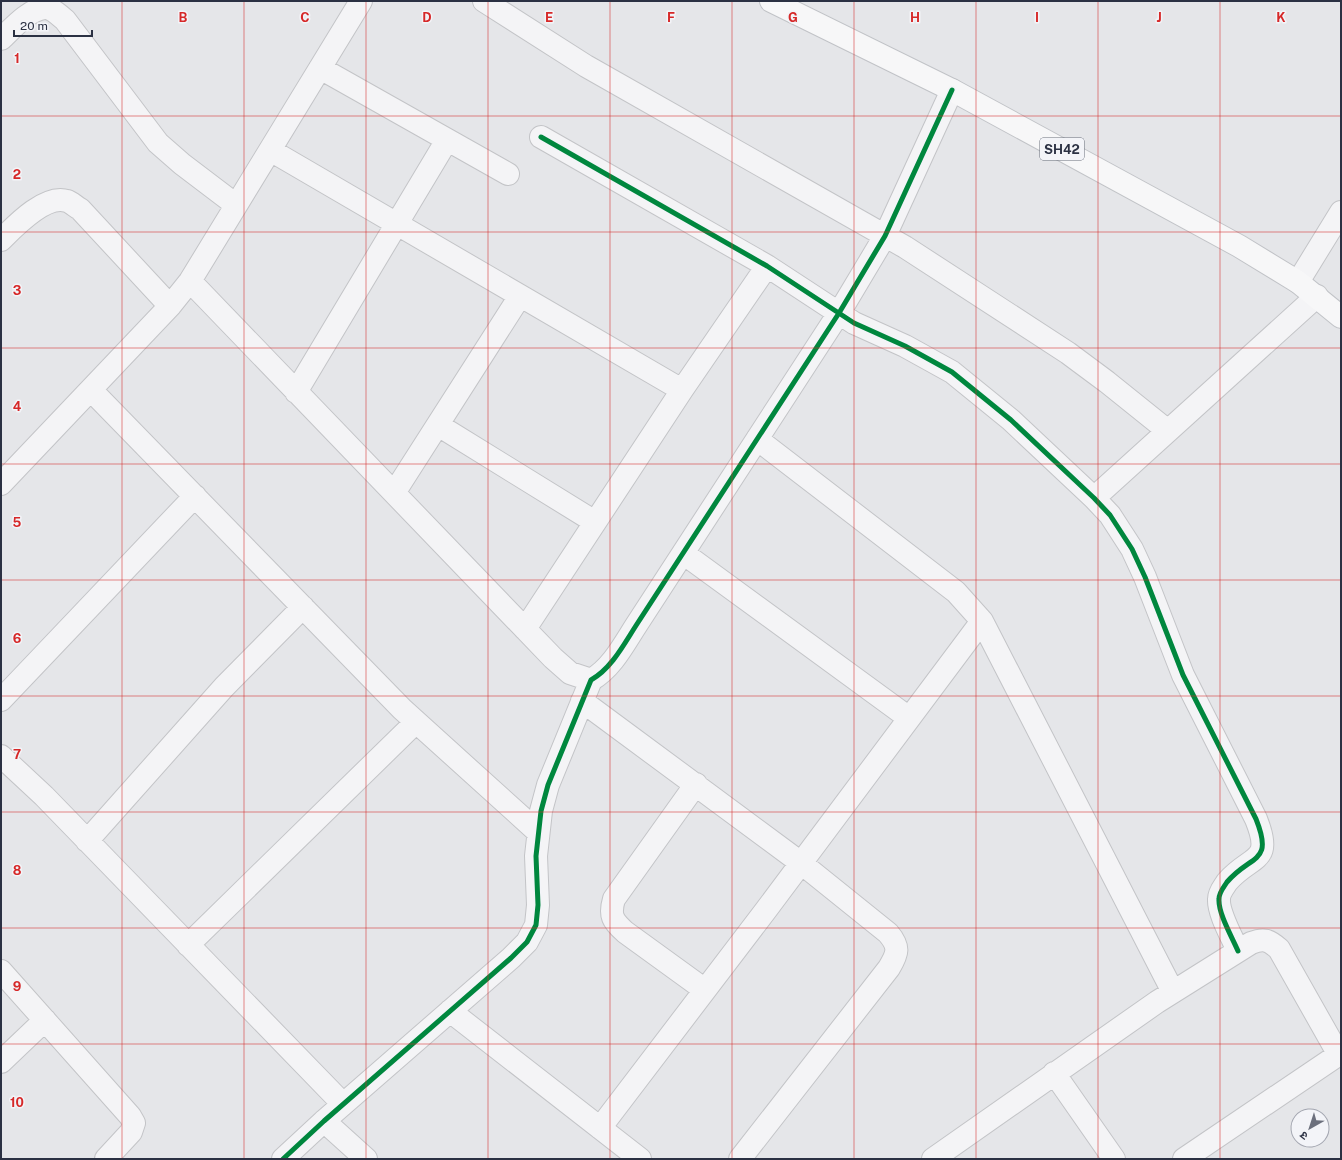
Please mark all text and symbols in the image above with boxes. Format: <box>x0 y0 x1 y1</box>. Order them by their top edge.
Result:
text: B <box>179 10 188 25</box>
text: C <box>300 10 310 25</box>
text: D <box>422 10 432 25</box>
text: E <box>545 10 553 25</box>
text: F <box>667 10 675 25</box>
text: G <box>788 10 798 25</box>
text: H <box>910 10 920 25</box>
text: I <box>1035 10 1039 25</box>
text: J <box>1156 10 1162 25</box>
text: K <box>1276 10 1286 25</box>
scale bar <box>14 12 92 38</box>
text: 20 m <box>20 19 48 33</box>
text: 1 <box>14 51 20 66</box>
road number: SH42 <box>1040 138 1084 160</box>
text: 2 <box>13 167 21 182</box>
text: 3 <box>13 283 22 298</box>
text: 4 <box>13 399 22 414</box>
text: 5 <box>13 515 22 530</box>
text: 6 <box>13 631 22 646</box>
text: 7 <box>13 747 21 762</box>
text: 8 <box>13 863 22 878</box>
text: 9 <box>13 979 21 994</box>
text: 10 <box>10 1095 24 1110</box>
north arrow <box>1290 1108 1330 1148</box>
text: उ <box>1297 1129 1310 1142</box>

